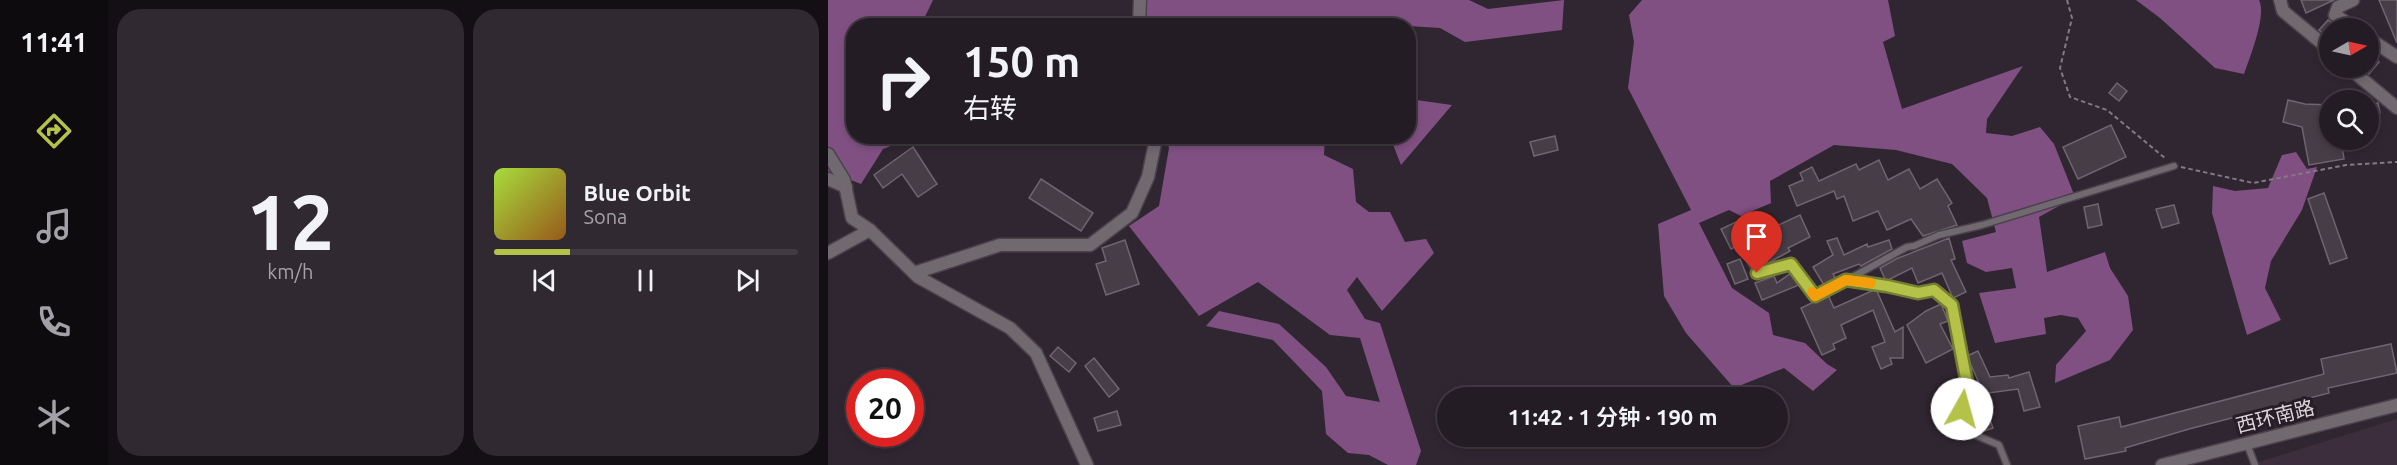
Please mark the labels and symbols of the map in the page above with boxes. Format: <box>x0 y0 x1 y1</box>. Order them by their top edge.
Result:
north arrow <box>2319 18 2379 78</box>
pin <box>1731 211 1782 273</box>
speed limit sign: 20 <box>846 369 924 447</box>
position arrow <box>1930 377 1994 441</box>
street label: 西环南路 <box>2233 395 2317 437</box>

